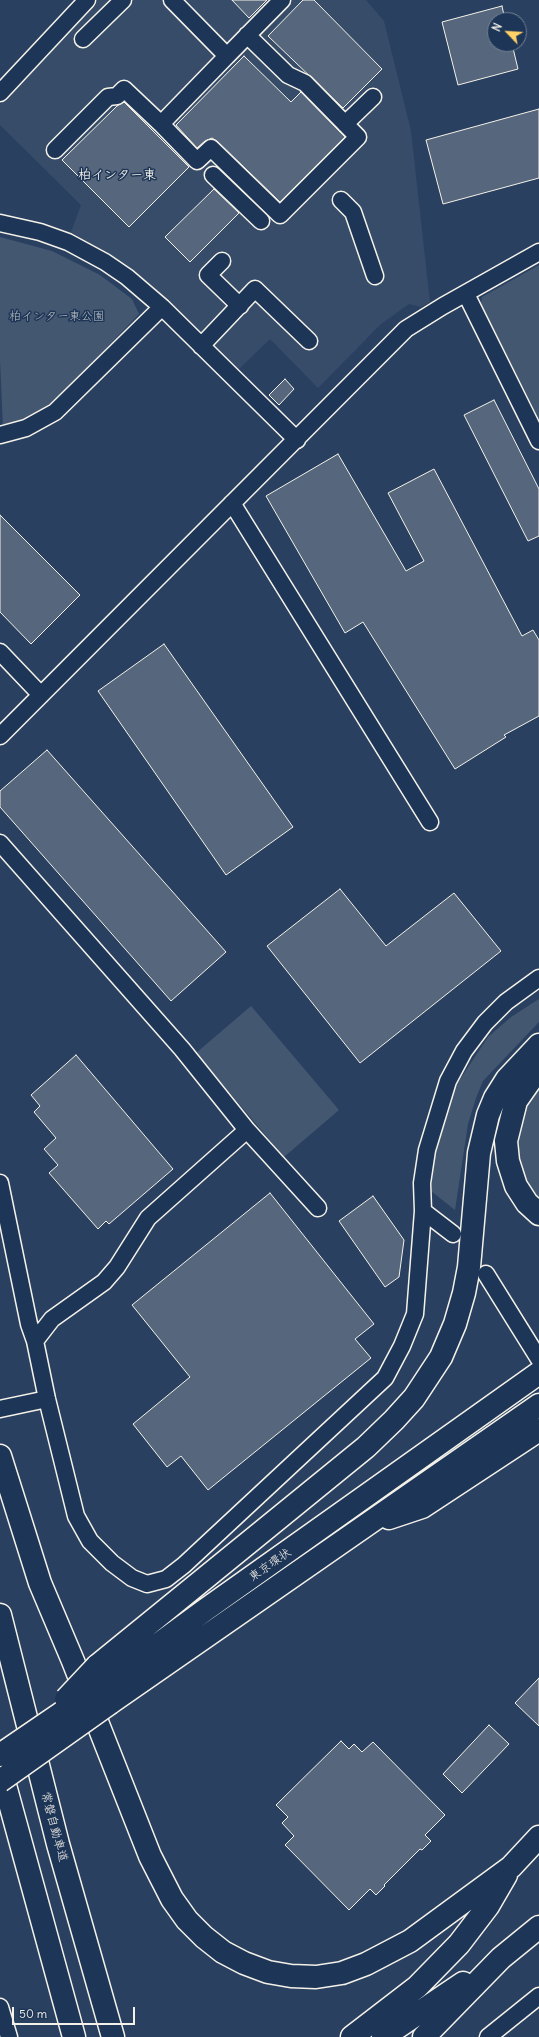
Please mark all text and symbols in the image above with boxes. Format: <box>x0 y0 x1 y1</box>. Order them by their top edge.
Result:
north arrow <box>487 12 527 52</box>
text: N <box>489 21 505 34</box>
district label: 柏インター東 <box>78 167 156 183</box>
park label: 柏インター東公園 <box>9 310 105 324</box>
street label: 東京環状 <box>246 1545 294 1585</box>
street label: 常磐自動車道 <box>38 1790 70 1864</box>
scale bar <box>14 1999 137 2025</box>
text: 50 m <box>19 2006 47 2021</box>

